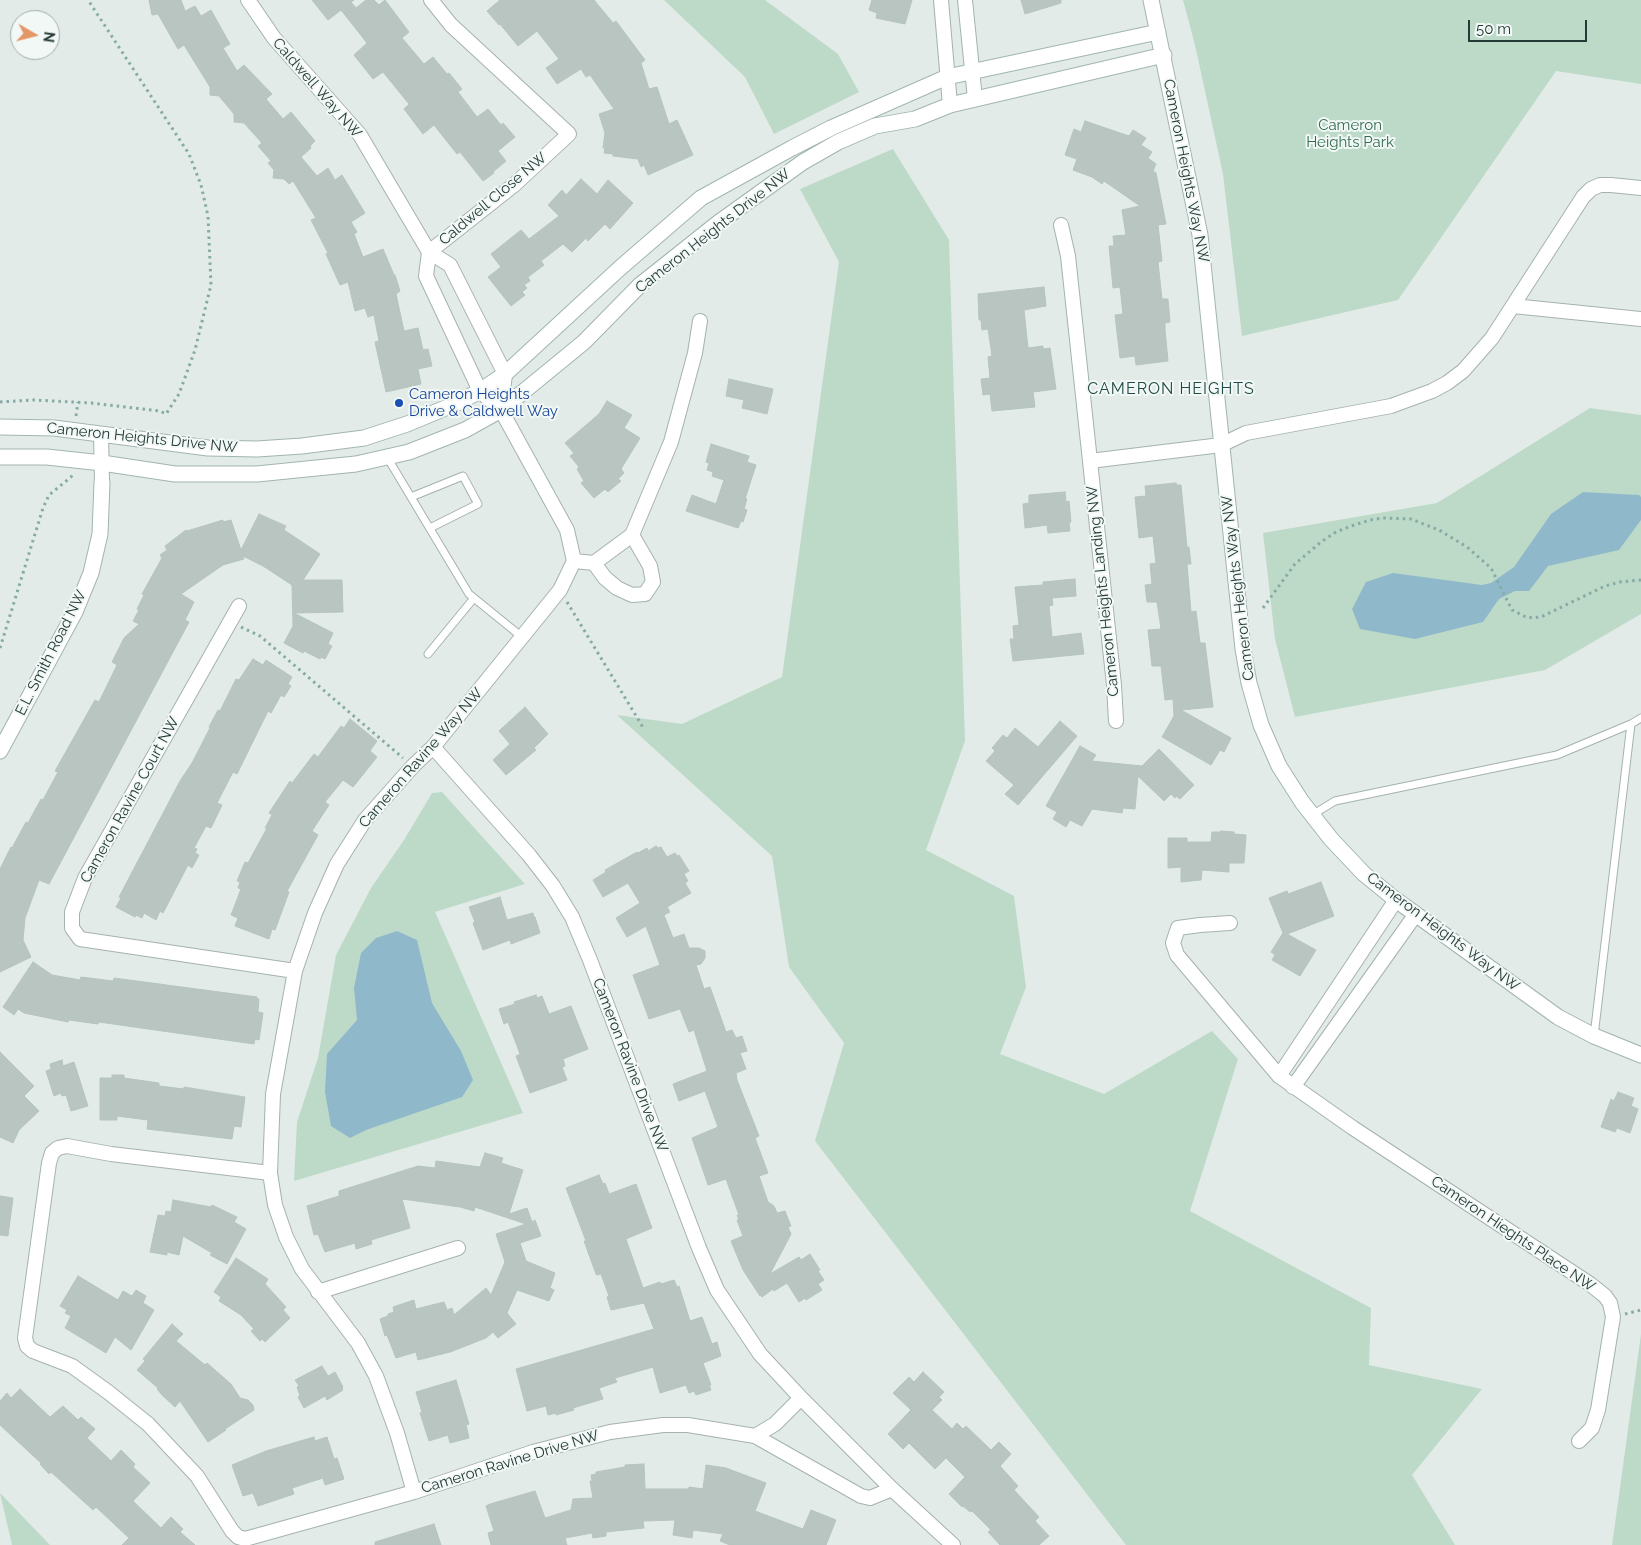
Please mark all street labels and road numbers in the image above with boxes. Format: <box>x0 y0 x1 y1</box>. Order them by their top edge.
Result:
street label: Caldwell Way NW <box>269 34 365 142</box>
street label: Cameron Heights Way NW <box>1159 78 1213 264</box>
street label: Caldwell Close NW <box>435 149 551 249</box>
street label: Cameron Heights Drive NW <box>632 165 794 297</box>
street label: Cameron Heights Drive NW <box>46 419 238 457</box>
street label: Cameron Heights Landing NW <box>1083 485 1123 697</box>
street label: Cameron Heights Way NW <box>1218 494 1258 682</box>
street label: E.L. Smith Road NW <box>12 587 90 719</box>
street label: Cameron Ravine Way NW <box>355 684 487 832</box>
street label: Cameron Ravine Court NW <box>77 714 183 886</box>
street label: Cameron Heights Way NW <box>1363 869 1523 995</box>
street label: Cameron Ravine Drive NW <box>589 976 671 1154</box>
street label: Cameron Hieghts Place NW <box>1427 1172 1599 1296</box>
street label: Cameron Ravine Drive NW <box>419 1426 601 1498</box>

